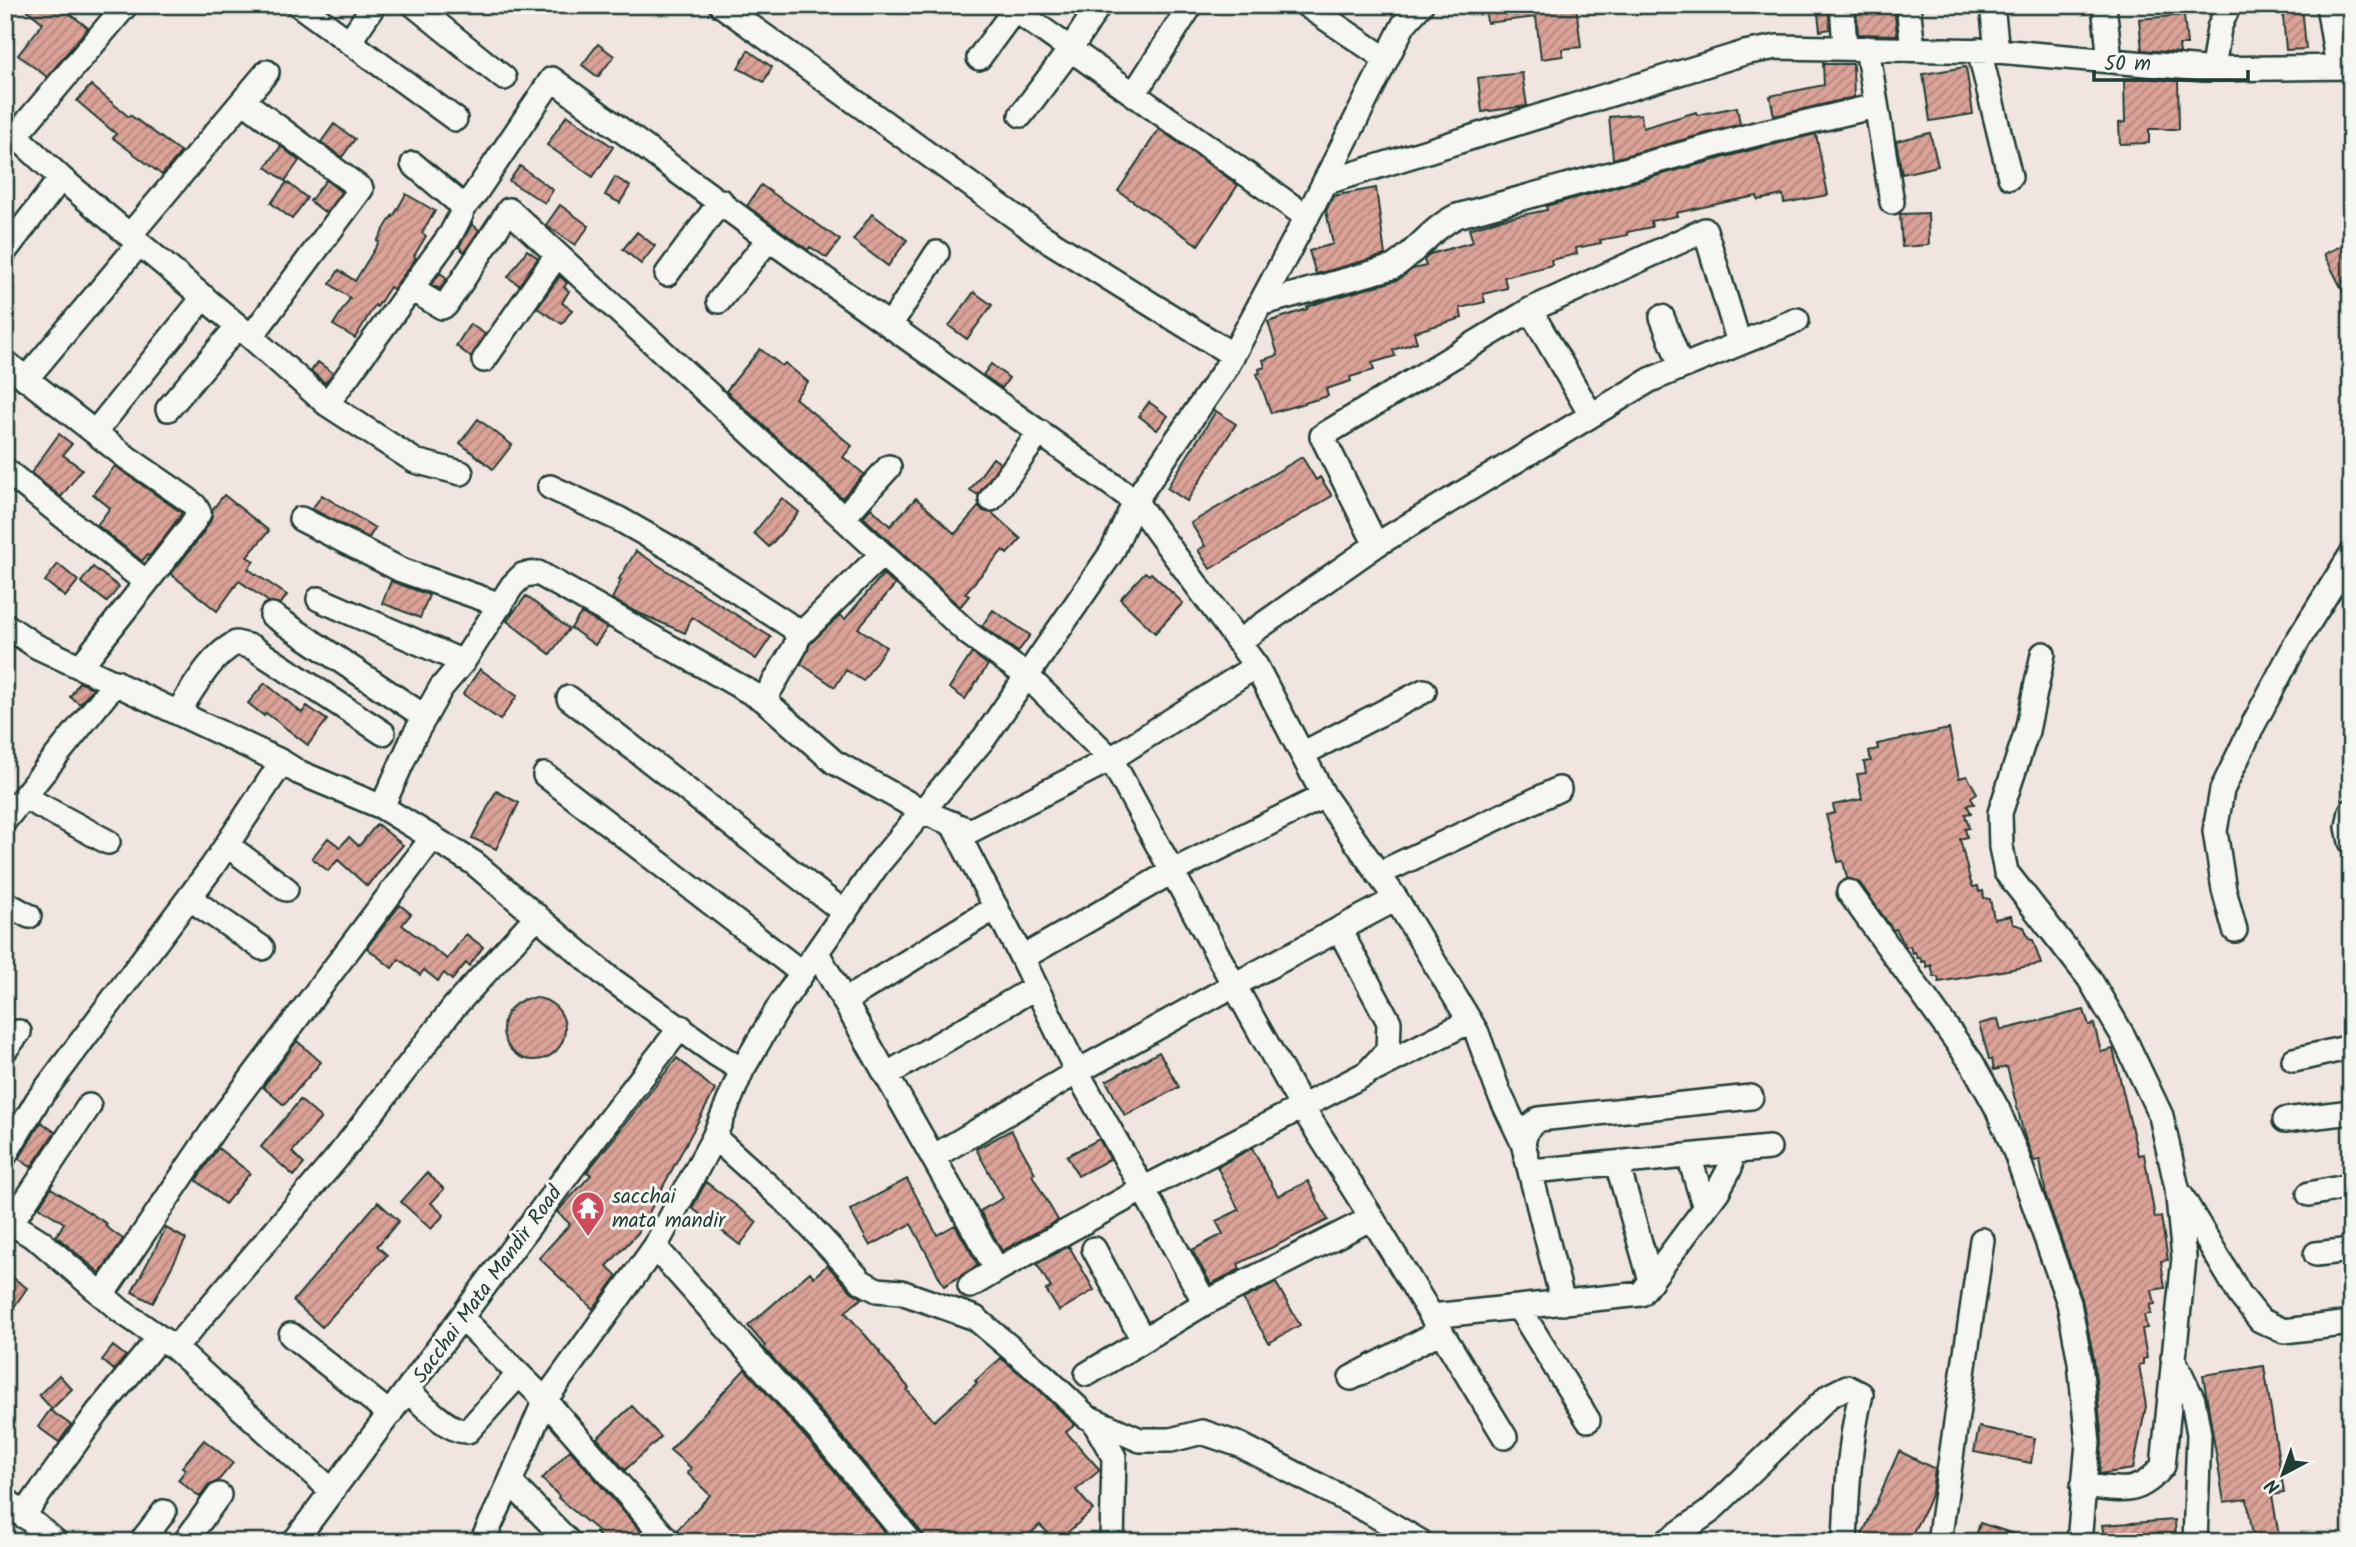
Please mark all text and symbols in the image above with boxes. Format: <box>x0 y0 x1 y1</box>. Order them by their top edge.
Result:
scale bar <box>2094 38 2248 82</box>
text: 50 m <box>2104 48 2151 81</box>
street label: Sacchai Mata Mandir Road <box>405 1179 572 1391</box>
place label: sacchai mata mandir <box>612 1181 726 1238</box>
temple icon: sacchai mata mandir <box>569 1189 607 1238</box>
north arrow <box>2248 1438 2318 1508</box>
text: N <box>2259 1470 2288 1501</box>

